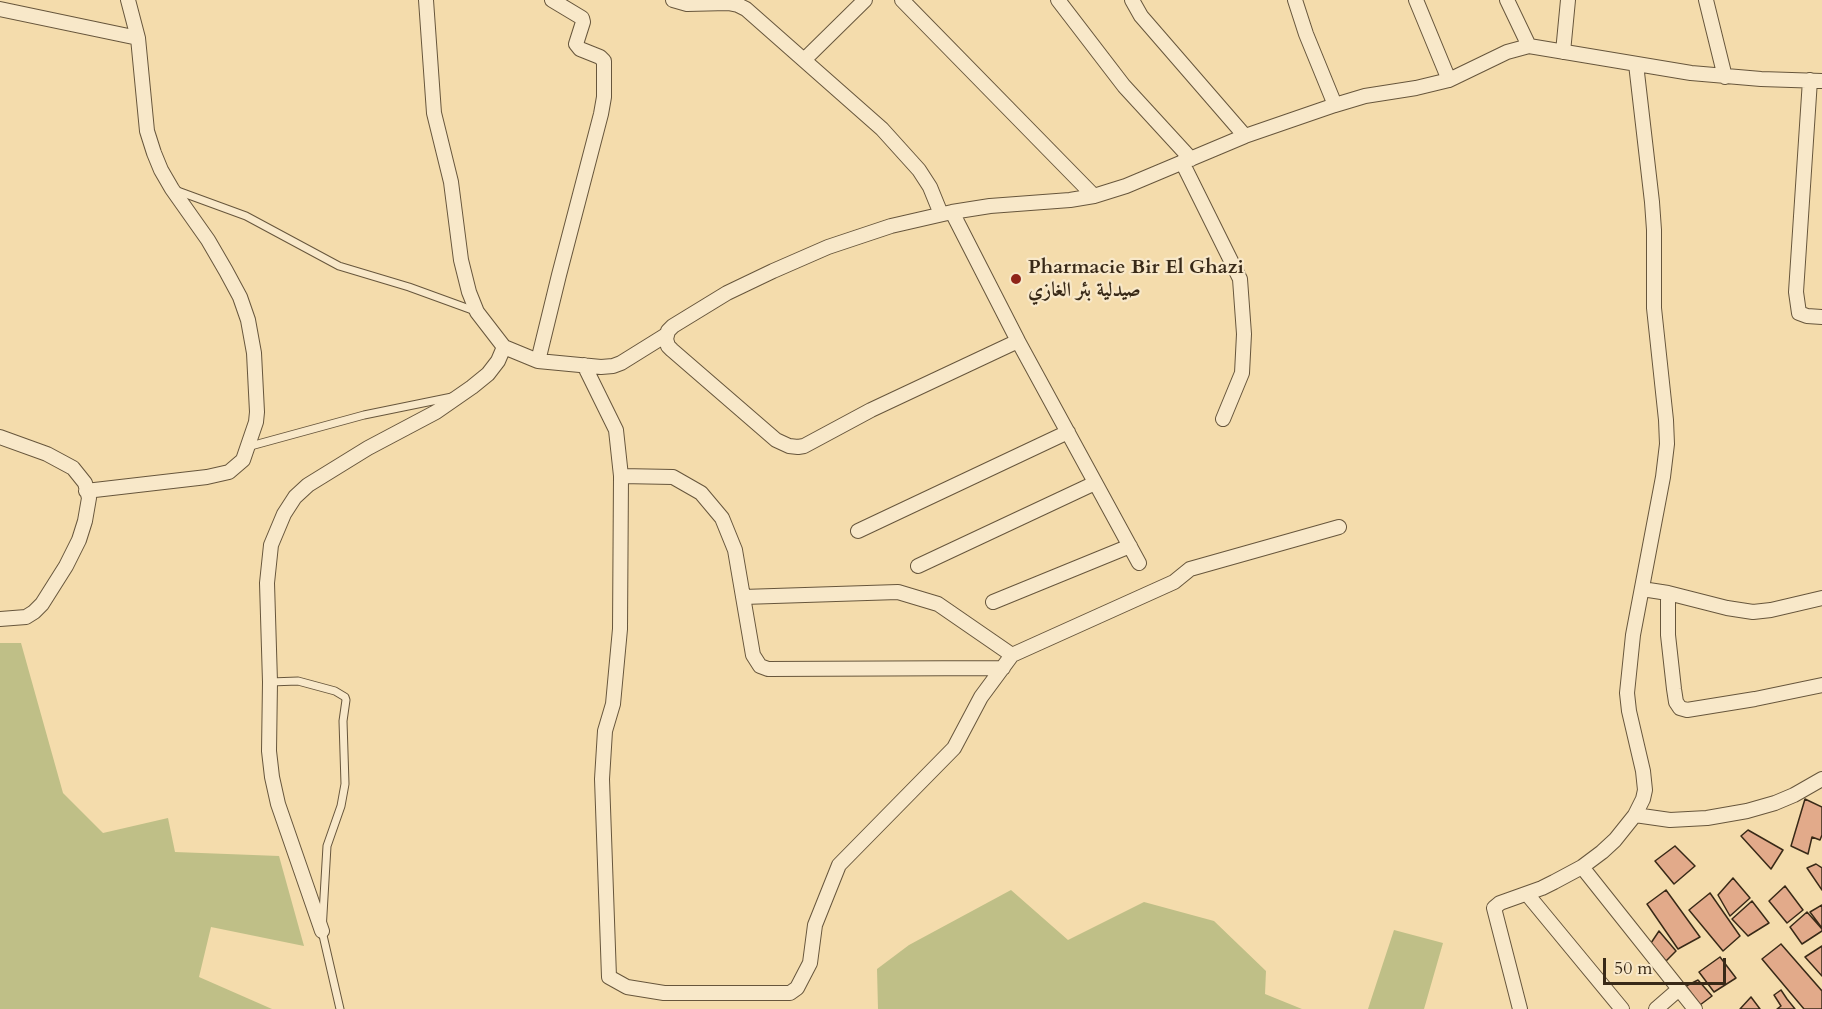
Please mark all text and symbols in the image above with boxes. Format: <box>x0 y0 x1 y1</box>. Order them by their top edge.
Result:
place label: Pharmacie Bir El Ghazi صيدلية بئر الغازي <box>1028 256 1244 303</box>
marker: Pharmacie Bir El Ghazi صيدلية بئر الغازي <box>1009 272 1023 286</box>
scale bar <box>1606 946 1729 984</box>
text: 50 m <box>1614 956 1653 981</box>

